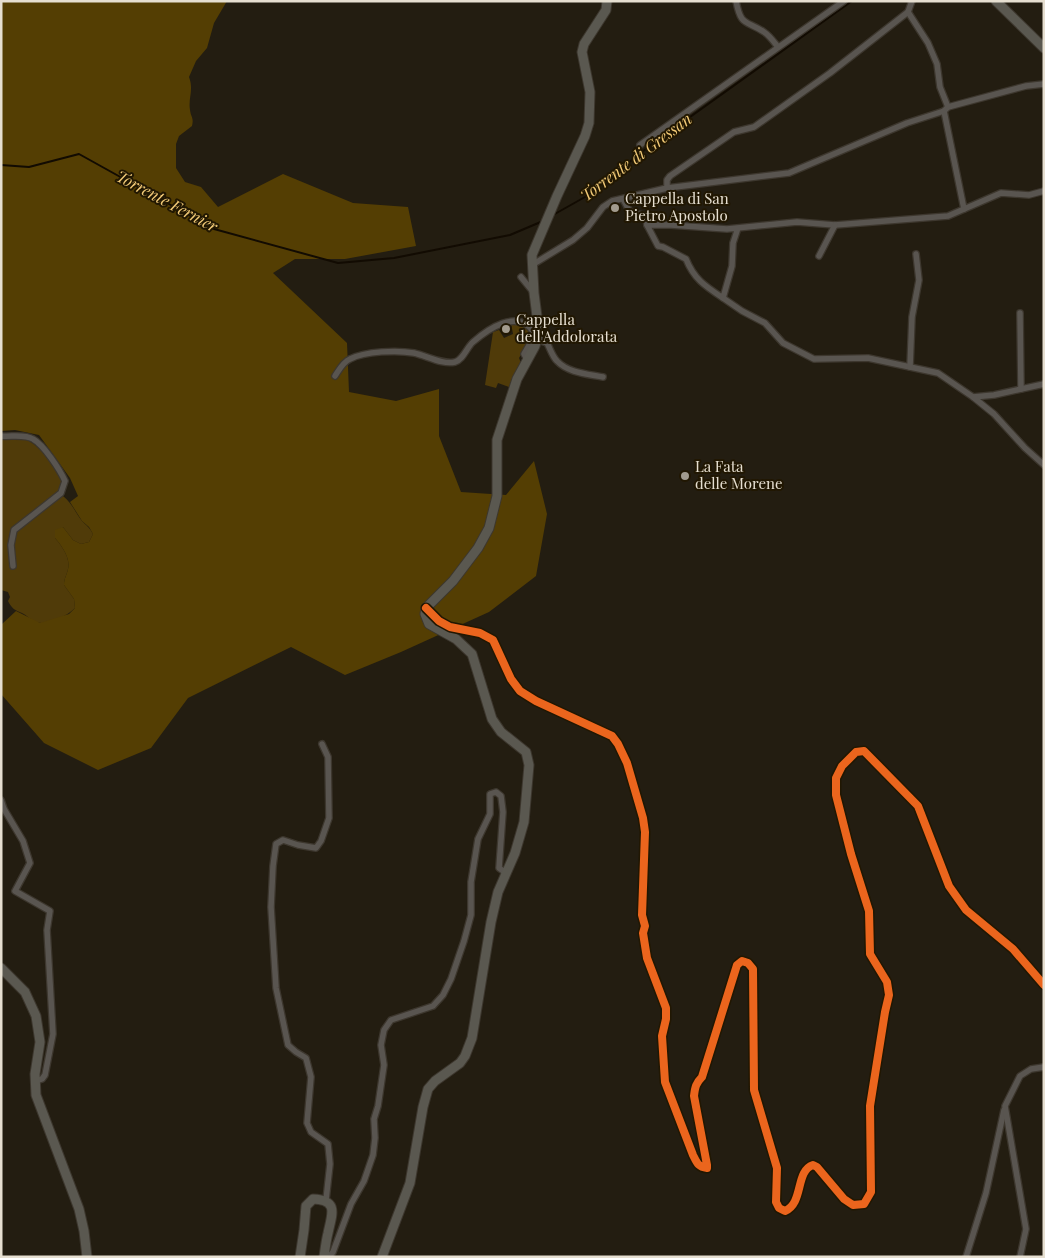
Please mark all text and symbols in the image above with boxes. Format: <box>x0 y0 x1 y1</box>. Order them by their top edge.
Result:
water label: Torrente di Gressan <box>576 108 696 205</box>
water label: Torrente Fernier <box>113 165 223 237</box>
place label: Cappella di San Pietro Apostolo <box>625 188 729 225</box>
marker: Cappella di San Pietro Apostolo <box>609 202 621 214</box>
place label: Cappella dell'Addolorata <box>516 309 618 346</box>
marker: Cappella dell'Addolorata <box>500 323 512 335</box>
place label: La Fata delle Morene <box>695 456 783 493</box>
marker: La Fata delle Morene <box>679 470 691 482</box>

